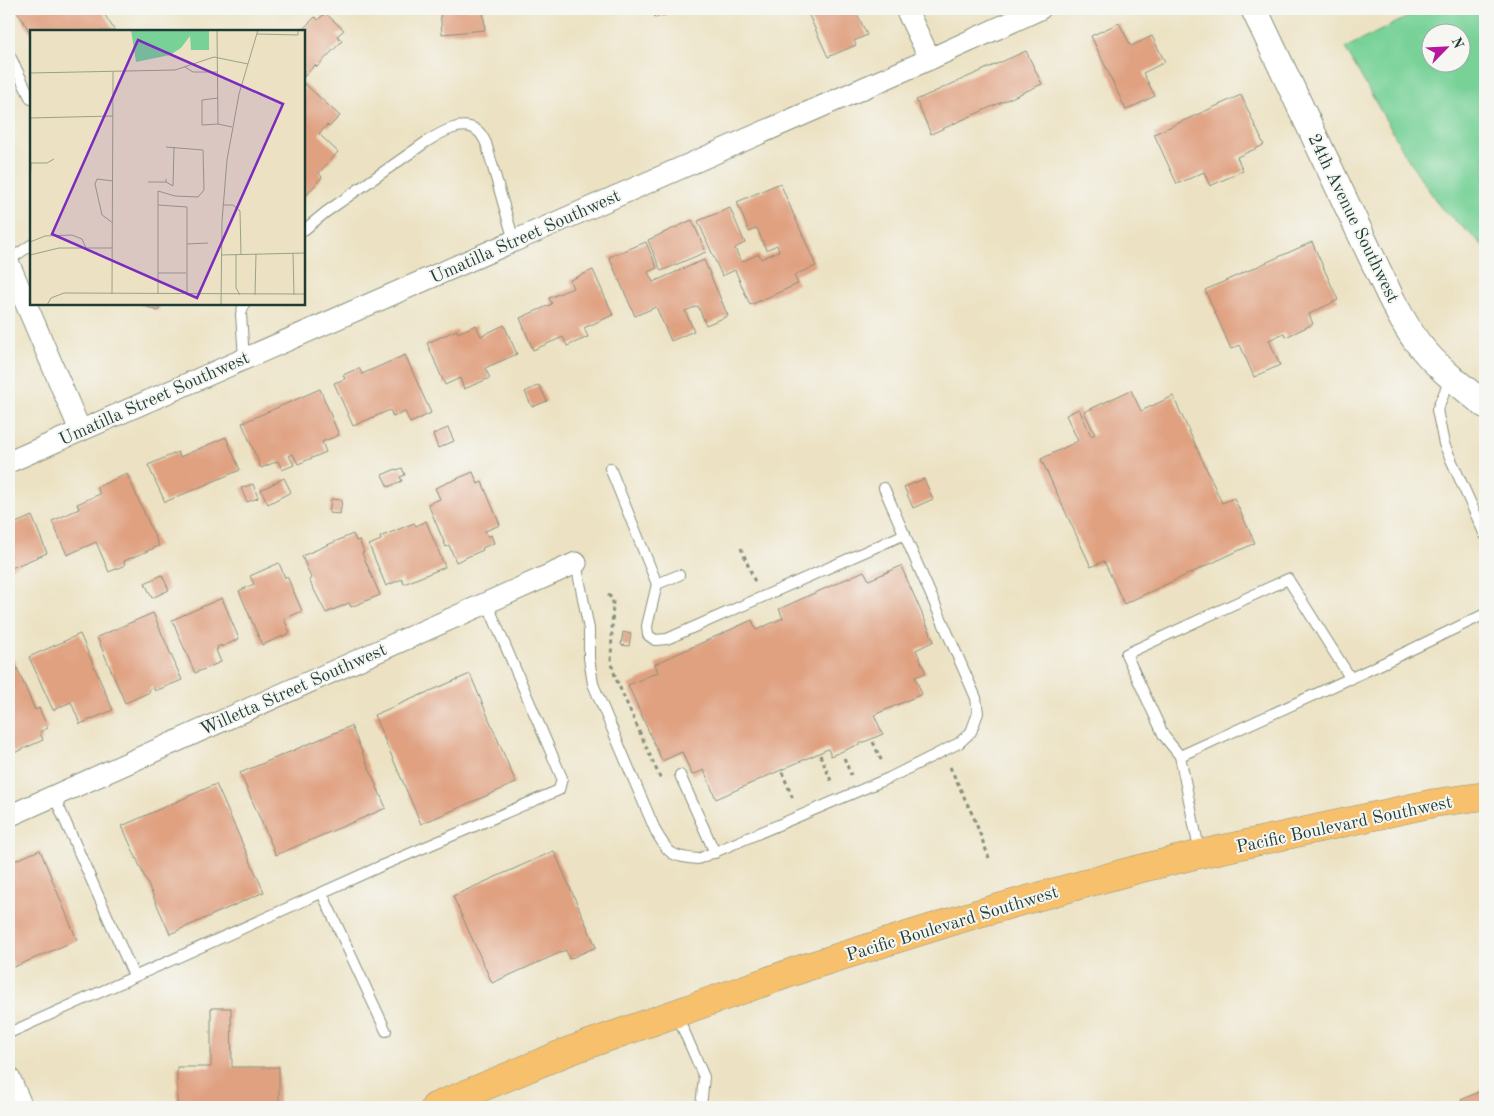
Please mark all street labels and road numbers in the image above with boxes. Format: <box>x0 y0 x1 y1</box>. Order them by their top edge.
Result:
street label: 24th Avenue Southwest <box>1304 131 1402 306</box>
street label: Umatilla Street Southwest <box>428 187 623 287</box>
street label: Umatilla Street Southwest <box>57 349 252 449</box>
street label: Willetta Street Southwest <box>198 641 389 739</box>
street label: Pacific Boulevard Southwest <box>1234 793 1454 857</box>
street label: Pacific Boulevard Southwest <box>844 883 1060 965</box>

